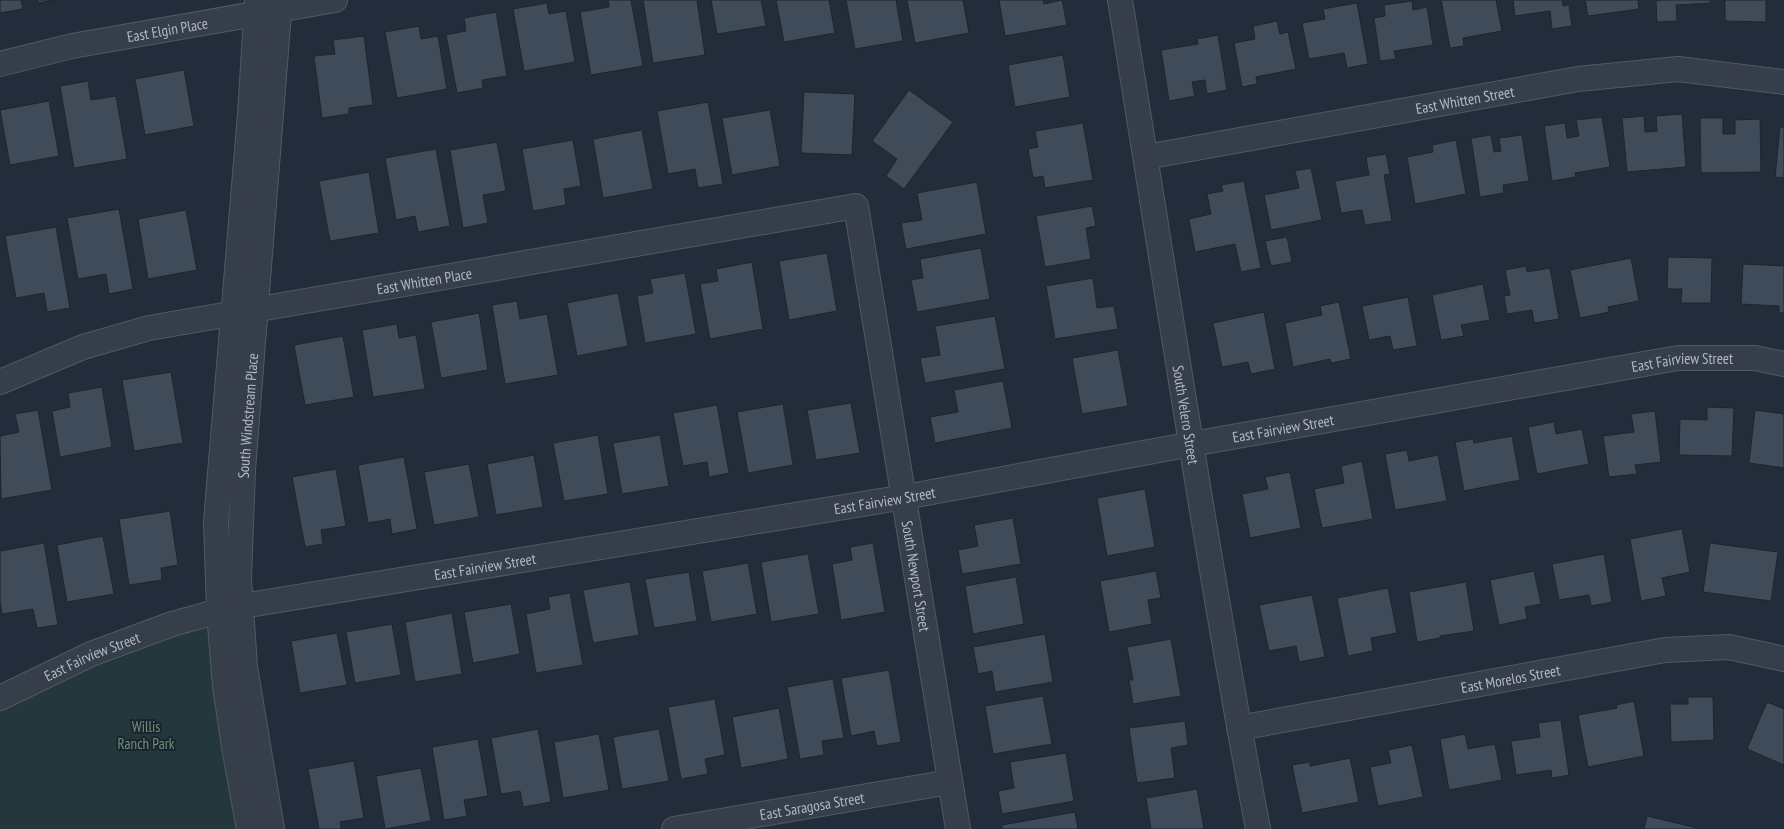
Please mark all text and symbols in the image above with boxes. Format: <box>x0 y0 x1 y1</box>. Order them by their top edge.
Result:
street label: East Elgin Place <box>125 13 209 46</box>
street label: East Whitten Street <box>1414 81 1516 118</box>
street label: East Whitten Place <box>375 263 473 298</box>
street label: East Fairview Street <box>1630 349 1733 376</box>
street label: South Windstream Place <box>233 352 262 479</box>
street label: South Velero Street <box>1169 364 1204 466</box>
street label: East Fairview Street <box>1231 410 1335 446</box>
street label: East Fairview Street <box>832 482 937 518</box>
street label: South Newport Street <box>898 519 935 633</box>
street label: East Fairview Street <box>433 548 537 584</box>
street label: East Fairview Street <box>41 627 142 685</box>
street label: East Morelos Street <box>1459 660 1562 697</box>
park label: Willis Ranch Park <box>117 717 175 753</box>
street label: East Saragosa Street <box>758 787 866 824</box>

